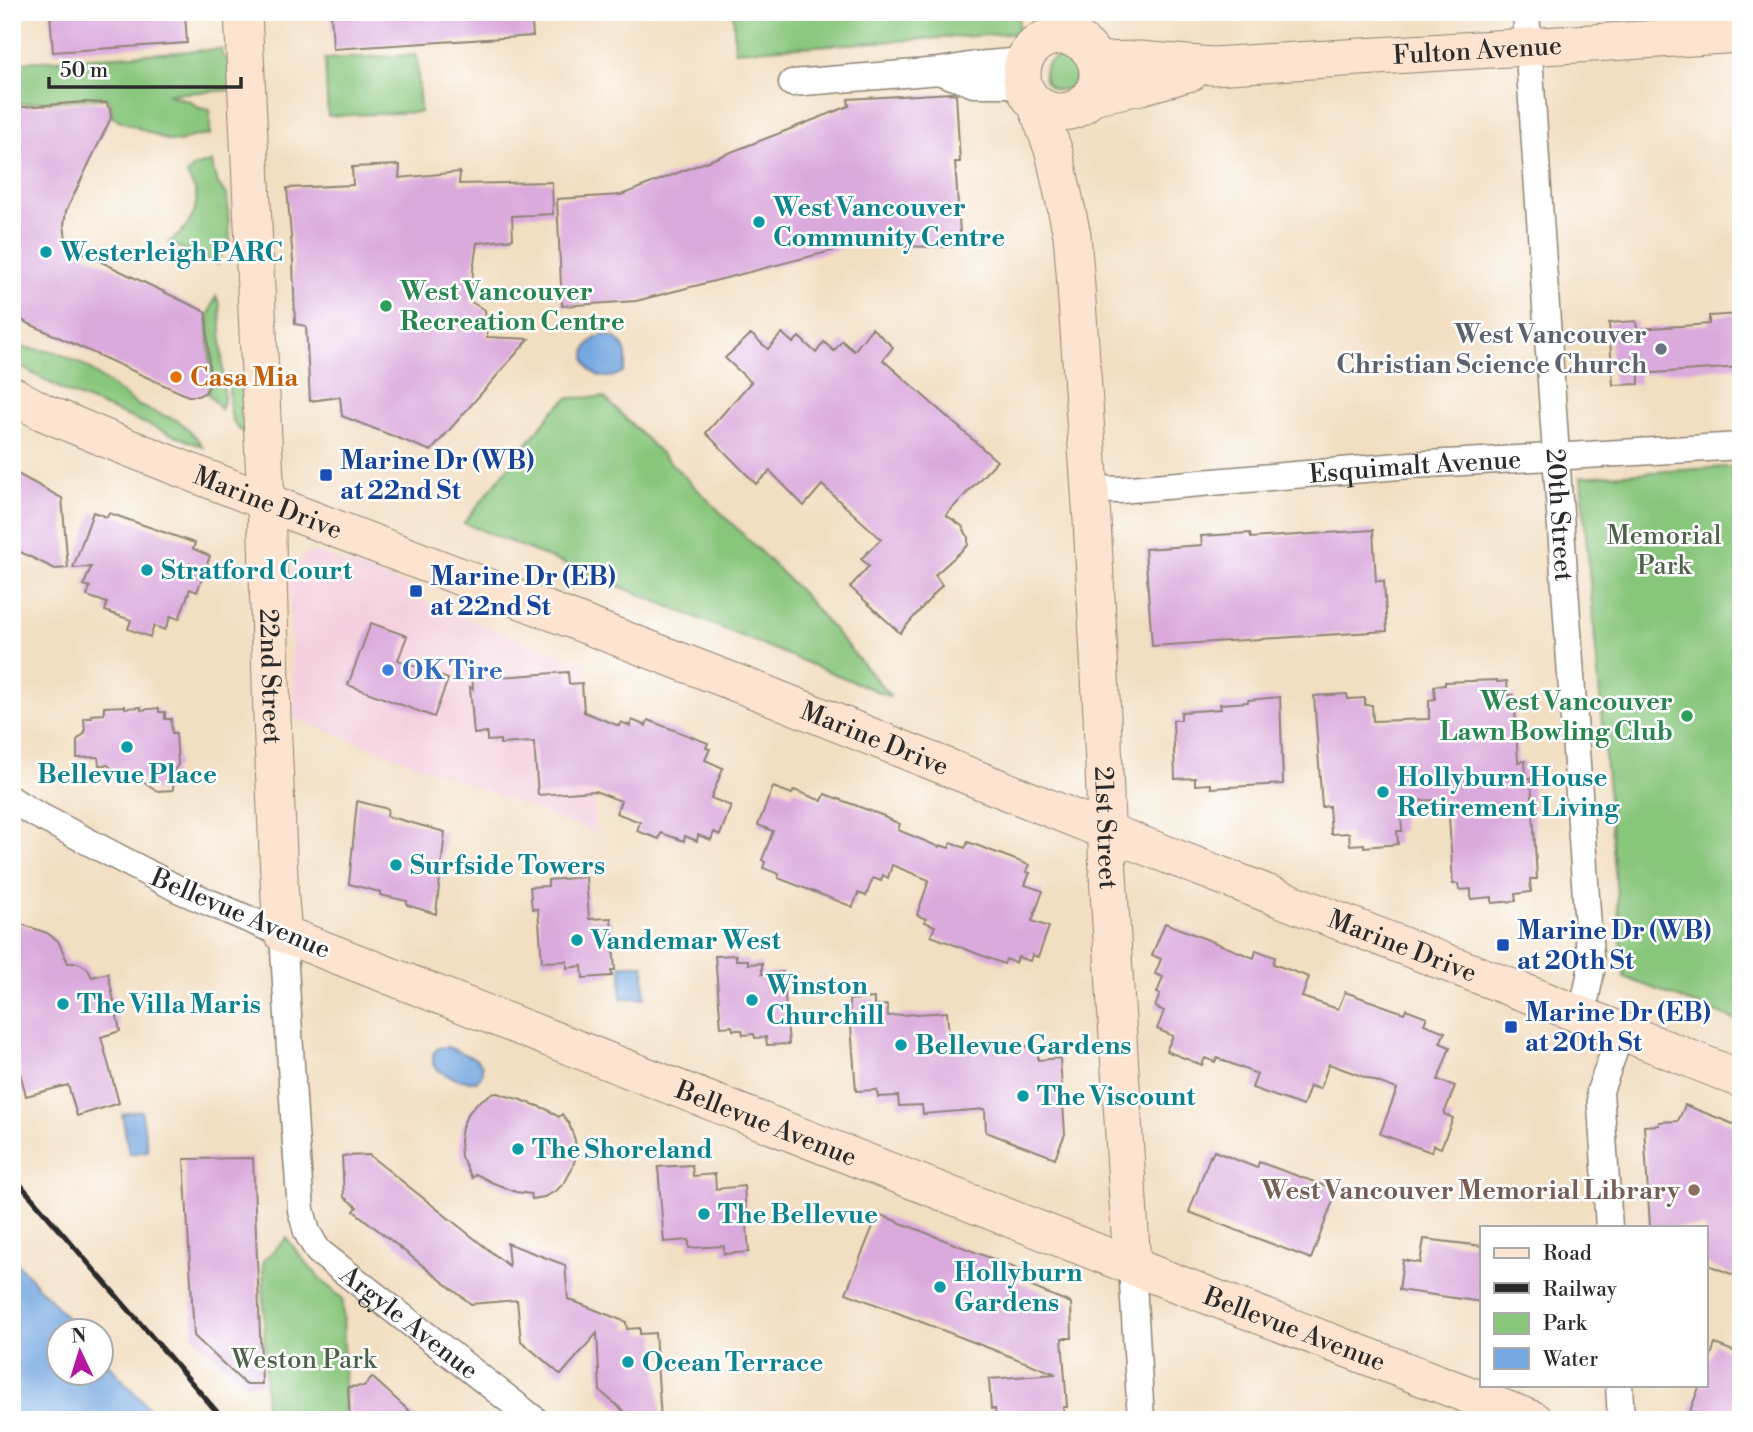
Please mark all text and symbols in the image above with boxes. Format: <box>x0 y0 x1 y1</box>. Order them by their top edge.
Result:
street label: Fulton Avenue <box>1392 30 1563 72</box>
scale bar <box>49 46 242 90</box>
text: 50 m <box>60 58 108 84</box>
place label: West Vancouver Community Centre <box>772 192 1005 254</box>
marker: West Vancouver Community Centre <box>751 214 767 230</box>
place label: Westerleigh PARC <box>59 237 283 269</box>
marker: Westerleigh PARC <box>38 244 54 260</box>
place label: West Vancouver Recreation Centre <box>399 276 625 338</box>
marker: West Vancouver Recreation Centre <box>378 298 394 314</box>
place label: West Vancouver Christian Science Church <box>1336 319 1647 381</box>
marker: West Vancouver Christian Science Church <box>1653 341 1669 357</box>
place label: Casa Mia <box>190 362 299 394</box>
marker: Casa Mia <box>168 369 184 385</box>
street label: Esquimalt Avenue <box>1308 444 1522 491</box>
place label: Marine Dr (WB) at 22nd St <box>340 445 534 507</box>
street label: 20th Street <box>1539 447 1580 582</box>
street label: Marine Drive <box>189 460 347 547</box>
marker: Marine Dr (WB) at 22nd St <box>318 467 334 483</box>
park label: Memorial Park <box>1607 520 1722 582</box>
place label: Stratford Court <box>161 555 353 587</box>
place label: Marine Dr (EB) at 22nd St <box>430 561 616 623</box>
marker: Stratford Court <box>139 562 155 578</box>
marker: Marine Dr (EB) at 22nd St <box>408 583 424 599</box>
street label: 22nd Street <box>252 608 288 745</box>
place label: OK Tire <box>402 655 503 687</box>
marker: OK Tire <box>380 662 396 678</box>
place label: West Vancouver Lawn Bowling Club <box>1440 686 1673 748</box>
street label: Marine Drive <box>796 695 953 783</box>
marker: West Vancouver Lawn Bowling Club <box>1679 708 1695 724</box>
marker: Bellevue Place <box>119 739 135 755</box>
place label: Bellevue Place <box>37 759 217 791</box>
place label: Hollyburn House Retirement Living <box>1397 762 1620 824</box>
street label: 21st Street <box>1087 766 1124 890</box>
marker: Hollyburn House Retirement Living <box>1375 784 1391 800</box>
place label: Surfside Towers <box>410 850 605 882</box>
marker: Surfside Towers <box>388 857 404 873</box>
street label: Bellevue Avenue <box>145 861 335 966</box>
street label: Marine Drive <box>1323 903 1481 990</box>
place label: Marine Dr (WB) at 20th St <box>1517 915 1711 977</box>
place label: Vandemar West <box>590 925 782 957</box>
marker: Vandemar West <box>569 932 585 948</box>
marker: Marine Dr (WB) at 20th St <box>1495 937 1511 953</box>
place label: Winston Churchill <box>765 970 885 1032</box>
place label: The Villa Maris <box>77 989 261 1021</box>
marker: Winston Churchill <box>744 992 760 1008</box>
marker: The Villa Maris <box>55 996 71 1012</box>
place label: Marine Dr (EB) at 20th St <box>1525 997 1711 1059</box>
marker: Marine Dr (EB) at 20th St <box>1503 1019 1519 1035</box>
place label: Bellevue Gardens <box>915 1030 1132 1062</box>
marker: Bellevue Gardens <box>893 1037 909 1053</box>
street label: Bellevue Avenue <box>670 1074 861 1174</box>
place label: The Viscount <box>1037 1081 1196 1113</box>
marker: The Viscount <box>1015 1088 1031 1104</box>
place label: The Shoreland <box>532 1134 713 1166</box>
marker: The Shoreland <box>510 1141 526 1157</box>
place label: West Vancouver Memorial Library <box>1260 1175 1681 1207</box>
marker: West Vancouver Memorial Library <box>1686 1182 1702 1198</box>
place label: The Bellevue <box>718 1199 878 1231</box>
marker: The Bellevue <box>696 1206 712 1222</box>
legend <box>1480 1226 1708 1386</box>
text: Road <box>1543 1241 1592 1267</box>
place label: Hollyburn Gardens <box>954 1257 1082 1319</box>
street label: Argyle Avenue <box>332 1259 485 1387</box>
text: Railway <box>1543 1277 1618 1303</box>
marker: Hollyburn Gardens <box>932 1279 948 1295</box>
street label: Bellevue Avenue <box>1198 1280 1390 1379</box>
text: Park <box>1543 1311 1588 1337</box>
north arrow <box>46 1316 116 1386</box>
text: N <box>71 1324 87 1349</box>
park label: Weston Park <box>230 1344 378 1376</box>
place label: Ocean Terrace <box>642 1347 823 1379</box>
text: Water <box>1542 1347 1598 1373</box>
marker: Ocean Terrace <box>620 1354 636 1370</box>

